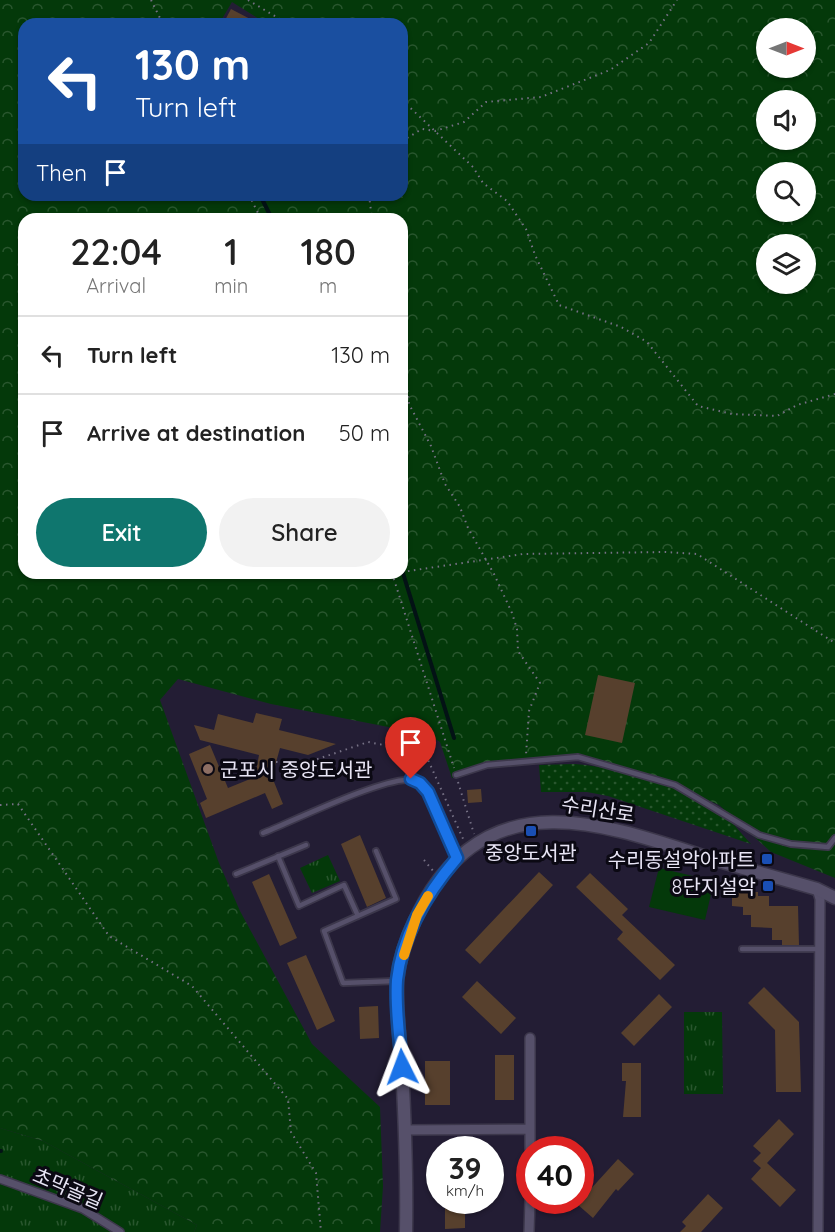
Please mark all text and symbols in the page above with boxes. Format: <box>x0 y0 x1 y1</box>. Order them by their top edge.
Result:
north arrow <box>756 18 816 78</box>
map controls <box>756 18 816 294</box>
text: 130 m <box>135 38 250 91</box>
icon: left <box>36 42 114 120</box>
text: Turn left <box>135 90 237 124</box>
button: sound <box>756 90 816 150</box>
icon: arrive <box>99 156 132 189</box>
text: Then <box>36 159 87 187</box>
button: search <box>756 162 816 222</box>
text: 22:04 <box>70 229 162 274</box>
text: 1 <box>224 229 238 274</box>
text: 180 <box>300 229 356 274</box>
button: layers <box>756 234 816 294</box>
text: Arrival <box>86 273 146 298</box>
text: min <box>214 273 248 298</box>
text: m <box>319 273 337 298</box>
icon: left <box>36 339 69 372</box>
text: Turn left <box>87 341 177 369</box>
text: 130 m <box>331 341 390 369</box>
icon: arrive <box>36 417 69 450</box>
text: Arrive at destination <box>87 419 305 447</box>
text: 50 m <box>339 419 390 447</box>
button: Exit <box>36 498 207 567</box>
button: Share <box>219 498 390 567</box>
pin <box>385 717 436 779</box>
icon: arrive <box>394 726 427 759</box>
place label: 군포시 중앙도서관 <box>220 757 373 782</box>
marker: 군포시 중앙도서관 <box>201 762 215 776</box>
street label: 수리산로 <box>560 791 636 827</box>
marker: 중앙도서관 <box>524 824 538 838</box>
place label: 중앙도서관 <box>485 840 577 865</box>
place label: 수리동설악아파트 <box>608 847 755 872</box>
marker: 수리동설악아파트 <box>760 852 774 866</box>
place label: 8단지설악 <box>672 874 756 899</box>
marker: 8단지설악 <box>761 879 775 893</box>
position arrow <box>370 1035 434 1099</box>
speed limit sign: 40 <box>516 1136 594 1214</box>
text: 39 <box>448 1149 482 1187</box>
street label: 초막골길 <box>29 1162 107 1214</box>
text: km/h <box>446 1181 484 1200</box>

